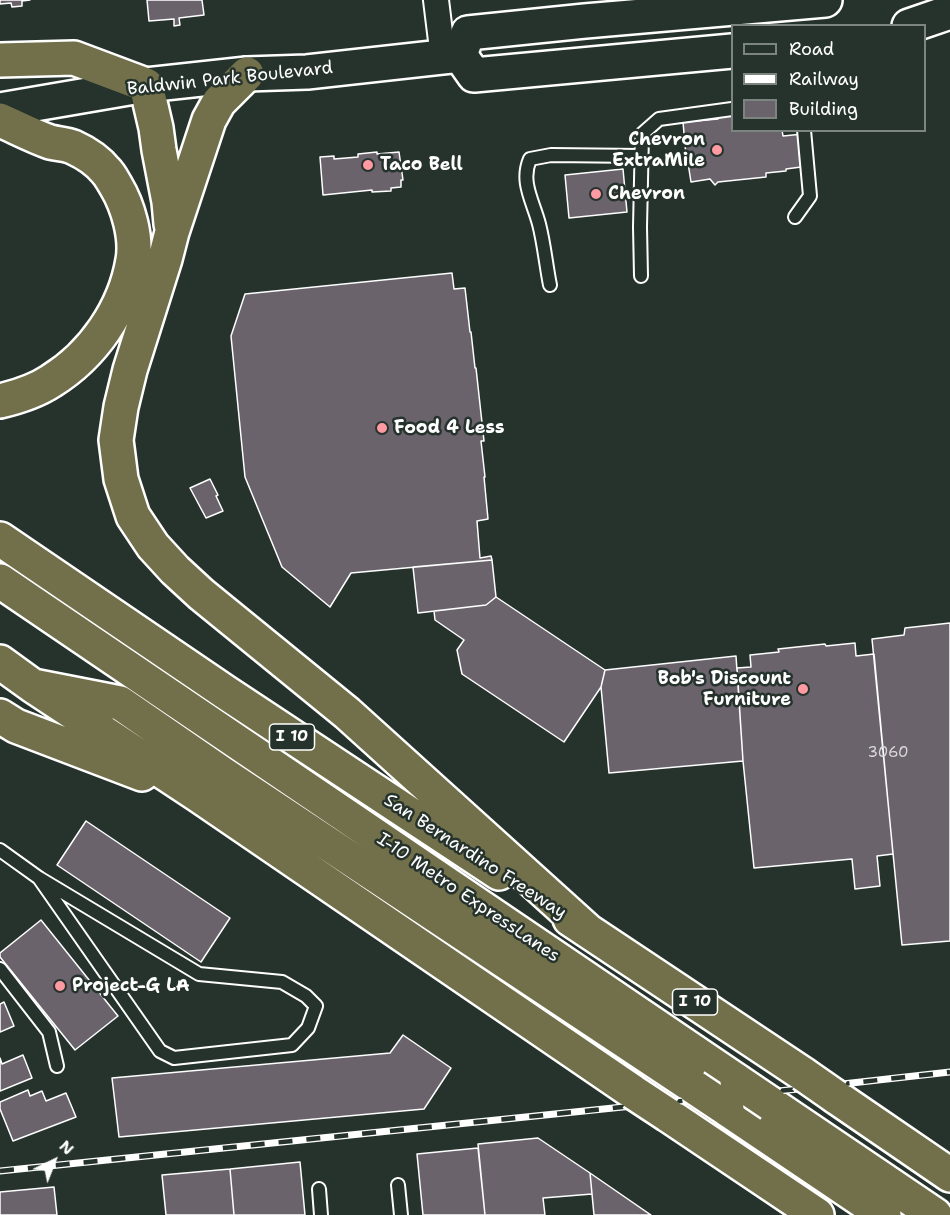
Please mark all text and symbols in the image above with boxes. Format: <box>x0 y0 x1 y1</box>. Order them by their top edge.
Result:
legend <box>731 24 926 132</box>
text: Road <box>789 37 834 61</box>
street label: Baldwin Park Boulevard <box>126 57 334 101</box>
text: Railway <box>789 67 859 91</box>
text: Building <box>789 97 858 121</box>
place label: Chevron ExtraMile <box>612 129 705 172</box>
marker: Chevron ExtraMile <box>710 143 724 157</box>
place label: Taco Bell <box>380 154 463 176</box>
marker: Taco Bell <box>361 158 375 172</box>
place label: Chevron <box>608 183 685 205</box>
marker: Chevron <box>589 187 603 201</box>
place label: Food 4 Less <box>394 417 505 439</box>
marker: Food 4 Less <box>375 421 389 435</box>
place label: Bob's Discount Furniture <box>658 668 791 710</box>
marker: Bob's Discount Furniture <box>796 682 810 696</box>
road number: I 10 <box>270 724 314 750</box>
house number: 3060 <box>867 744 909 762</box>
street label: San Bernardino Freeway <box>380 790 570 924</box>
street label: I-10 Metro ExpressLanes <box>373 829 563 967</box>
place label: Project-G LA <box>72 975 190 997</box>
marker: Project-G LA <box>53 979 67 993</box>
road number: I 10 <box>672 989 718 1015</box>
north arrow <box>24 1131 84 1191</box>
text: N <box>55 1135 78 1159</box>

